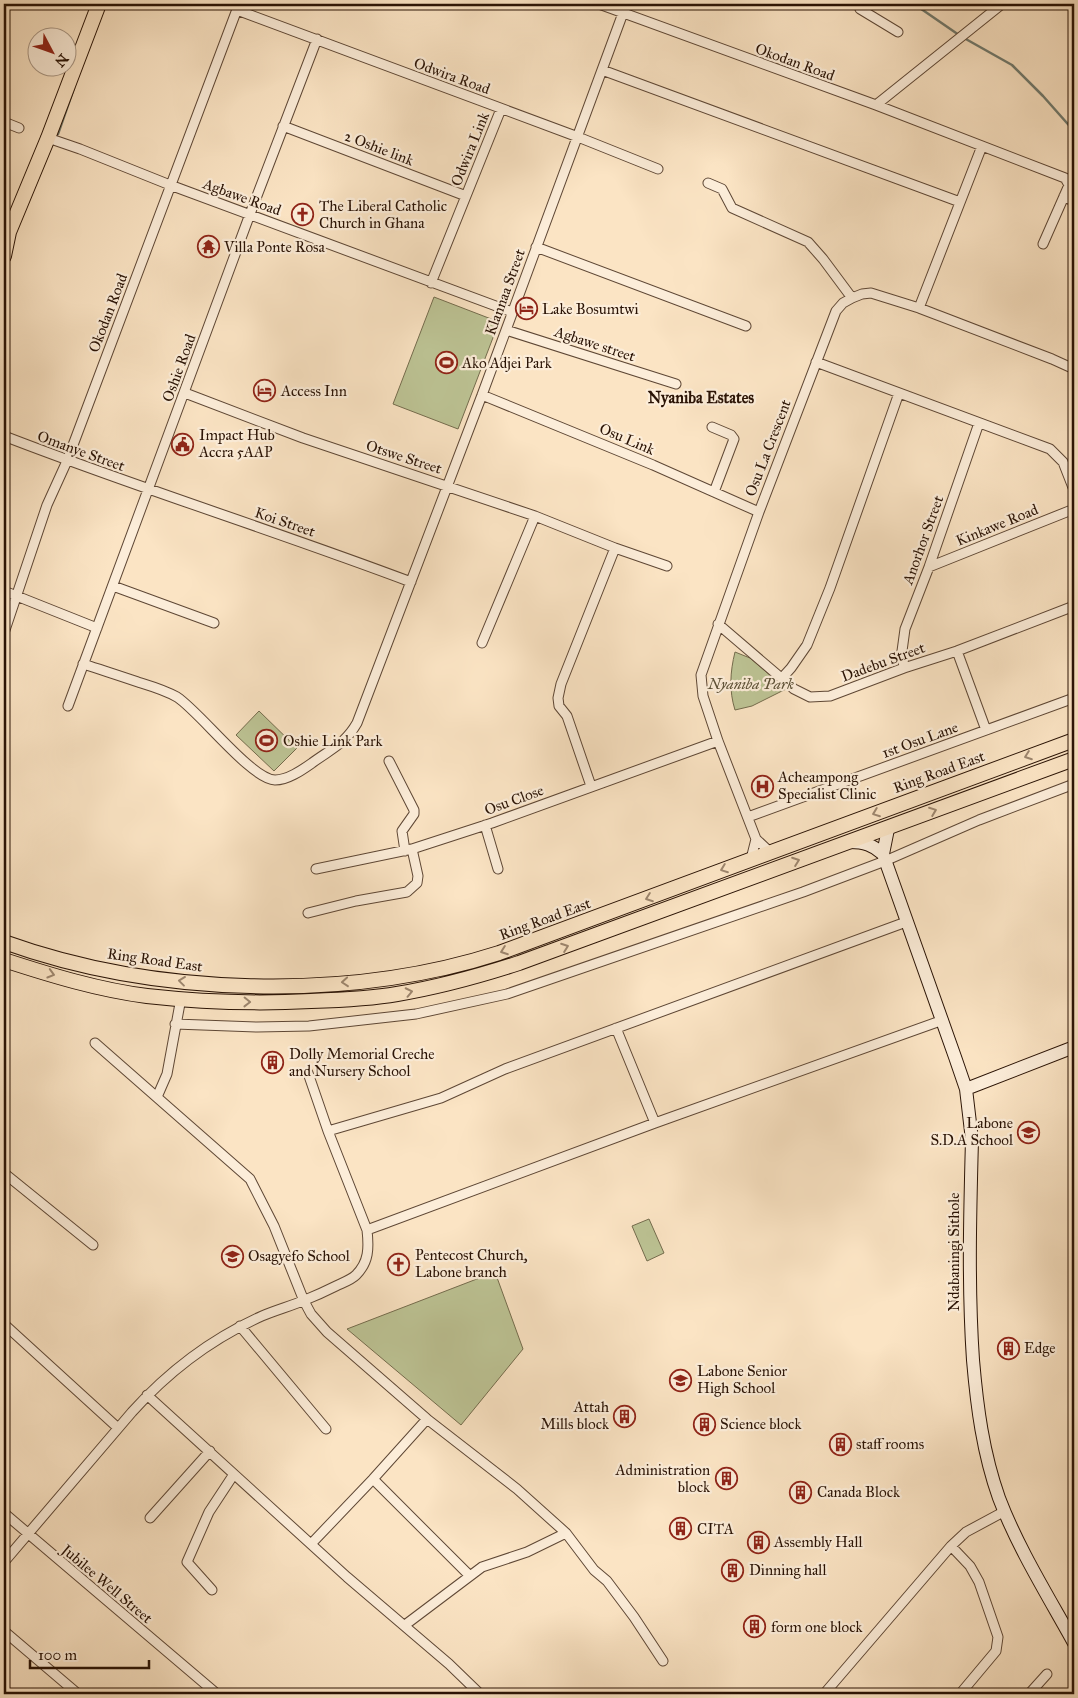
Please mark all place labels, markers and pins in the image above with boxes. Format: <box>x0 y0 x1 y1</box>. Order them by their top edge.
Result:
place label: The Liberal Catholic Church in Ghana <box>319 197 447 232</box>
church icon: The Liberal Catholic Church in Ghana <box>291 203 315 227</box>
temple icon: Villa Ponte Rosa <box>196 235 220 259</box>
place label: Villa Ponte Rosa <box>223 238 326 256</box>
hotel icon: Lake Bosumtwi <box>514 297 538 321</box>
place label: Lake Bosumtwi <box>542 300 639 318</box>
sports icon: Ako Adjei Park <box>434 351 458 375</box>
place label: Ako Adjei Park <box>461 354 552 372</box>
hotel icon: Access Inn <box>253 379 277 403</box>
place label: Access Inn <box>280 382 347 400</box>
place label: Impact Hub Accra 5AAP <box>198 426 275 461</box>
public building icon: Impact Hub Accra 5AAP <box>171 432 195 456</box>
sports icon: Oshie Link Park <box>255 729 279 753</box>
place label: Oshie Link Park <box>283 732 382 750</box>
place label: Acheampong Specialist Clinic <box>777 768 876 803</box>
hospital icon: Acheampong Specialist Clinic <box>750 774 774 798</box>
place label: Dolly Memorial Creche and Nursery School <box>289 1045 435 1080</box>
building icon: Dolly Memorial Creche and Nursery School <box>261 1051 285 1075</box>
place label: Labone S.D.A School <box>930 1114 1014 1149</box>
school or university icon: Labone S.D.A School <box>1017 1120 1041 1144</box>
school or university icon: Osagyefo School <box>220 1244 244 1268</box>
place label: Pentecost Church, Labone branch <box>415 1246 528 1281</box>
place label: Osagyefo School <box>248 1247 351 1265</box>
church icon: Pentecost Church, Labone branch <box>387 1252 411 1276</box>
building icon: Edge <box>996 1336 1020 1360</box>
place label: Edge <box>1024 1339 1056 1357</box>
place label: Labone Senior High School <box>697 1362 788 1397</box>
school or university icon: Labone Senior High School <box>669 1368 693 1392</box>
place label: Attah Mills block <box>540 1398 610 1433</box>
building icon: Attah Mills block <box>613 1404 637 1428</box>
building icon: Science block <box>692 1412 716 1436</box>
place label: Science block <box>720 1415 801 1433</box>
building icon: staff rooms <box>828 1432 852 1456</box>
place label: staff rooms <box>856 1435 924 1453</box>
place label: Administration block <box>615 1461 710 1496</box>
building icon: Administration block <box>714 1467 738 1491</box>
building icon: Canada Block <box>789 1480 813 1504</box>
place label: Canada Block <box>817 1483 900 1501</box>
building icon: CITA <box>669 1517 693 1541</box>
place label: CITA <box>697 1520 734 1538</box>
building icon: Assembly Hall <box>746 1530 770 1554</box>
place label: Assembly Hall <box>773 1533 863 1551</box>
building icon: Dinning hall <box>721 1558 745 1582</box>
place label: Dinning hall <box>749 1561 827 1579</box>
building icon: form one block <box>743 1615 767 1639</box>
place label: form one block <box>771 1618 862 1636</box>

